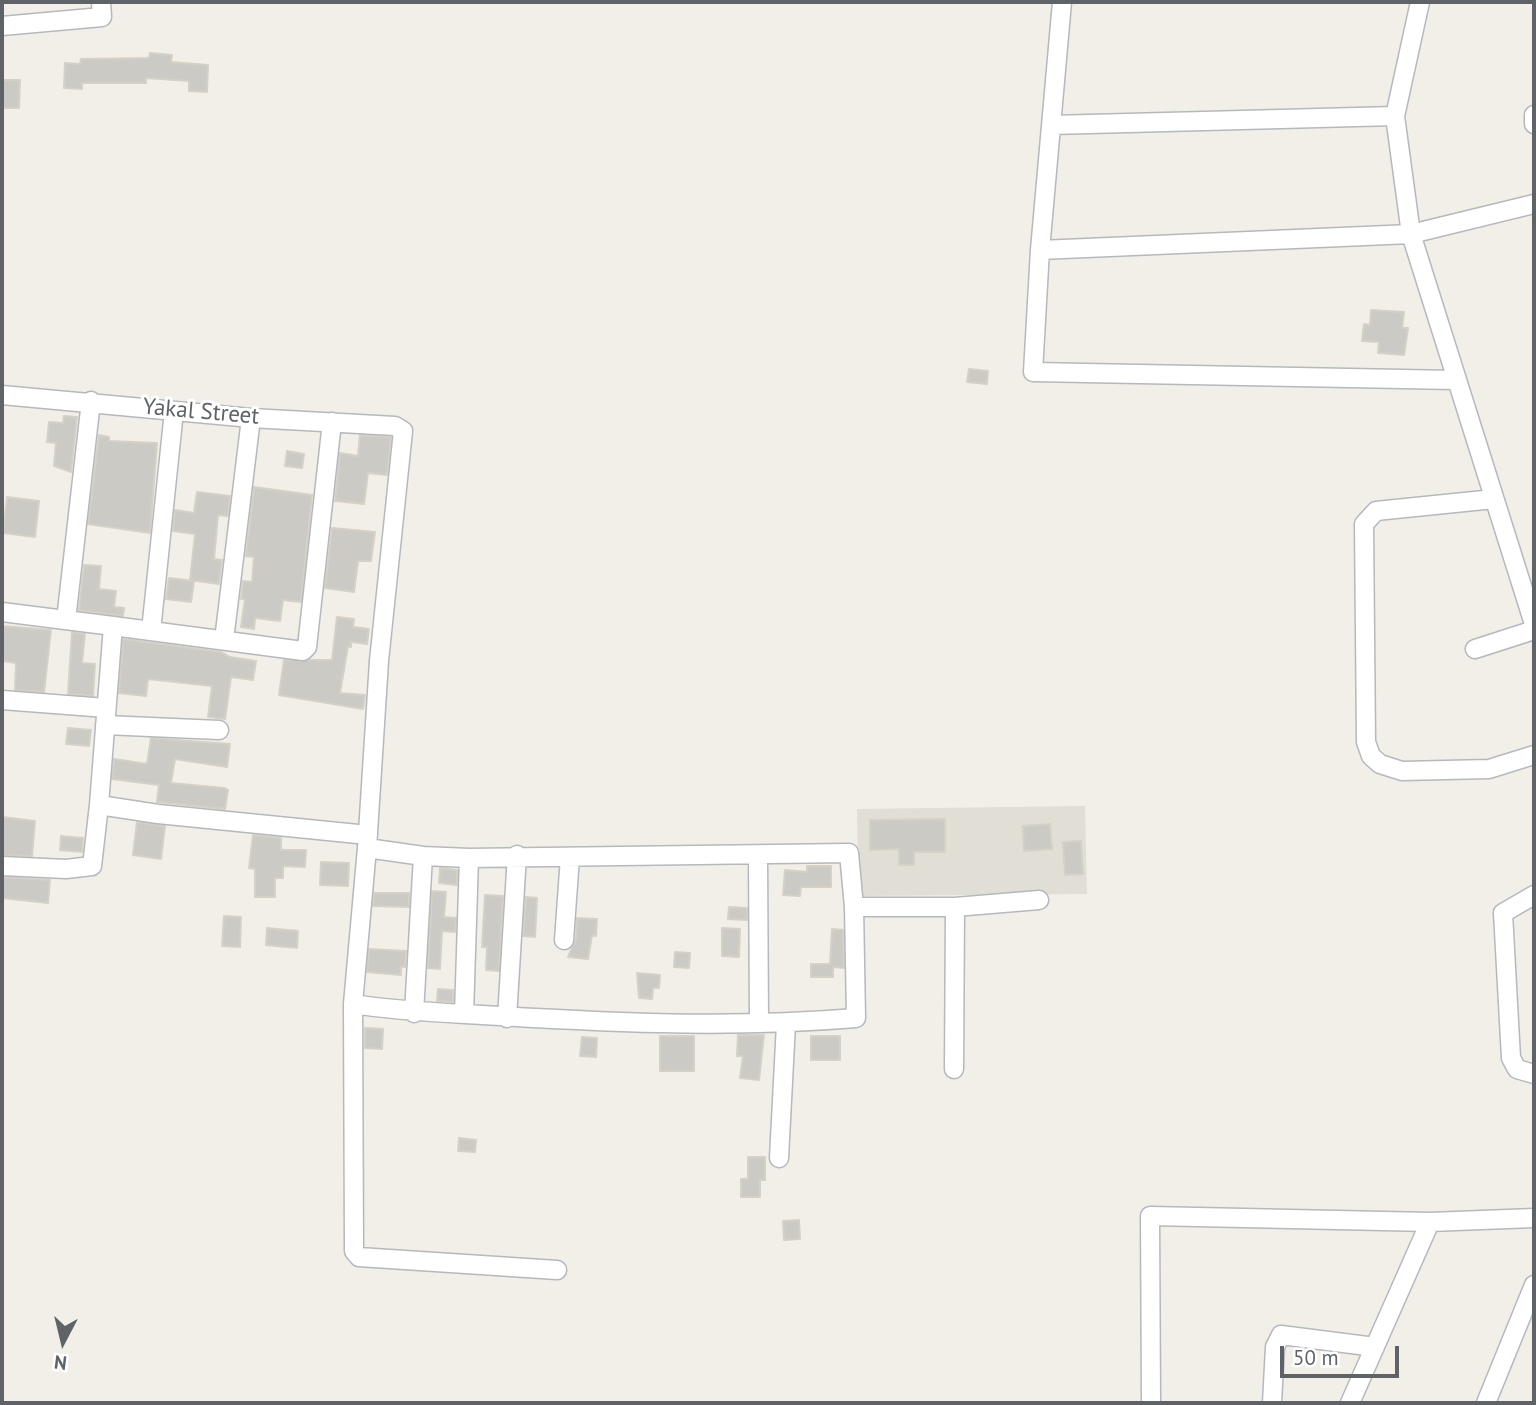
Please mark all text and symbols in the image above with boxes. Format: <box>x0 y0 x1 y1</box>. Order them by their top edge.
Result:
street label: Yakal Street <box>142 393 260 431</box>
north arrow <box>28 1307 98 1377</box>
scale bar <box>1284 1332 1403 1376</box>
text: 50 m <box>1293 1344 1339 1371</box>
text: N <box>53 1350 68 1376</box>

